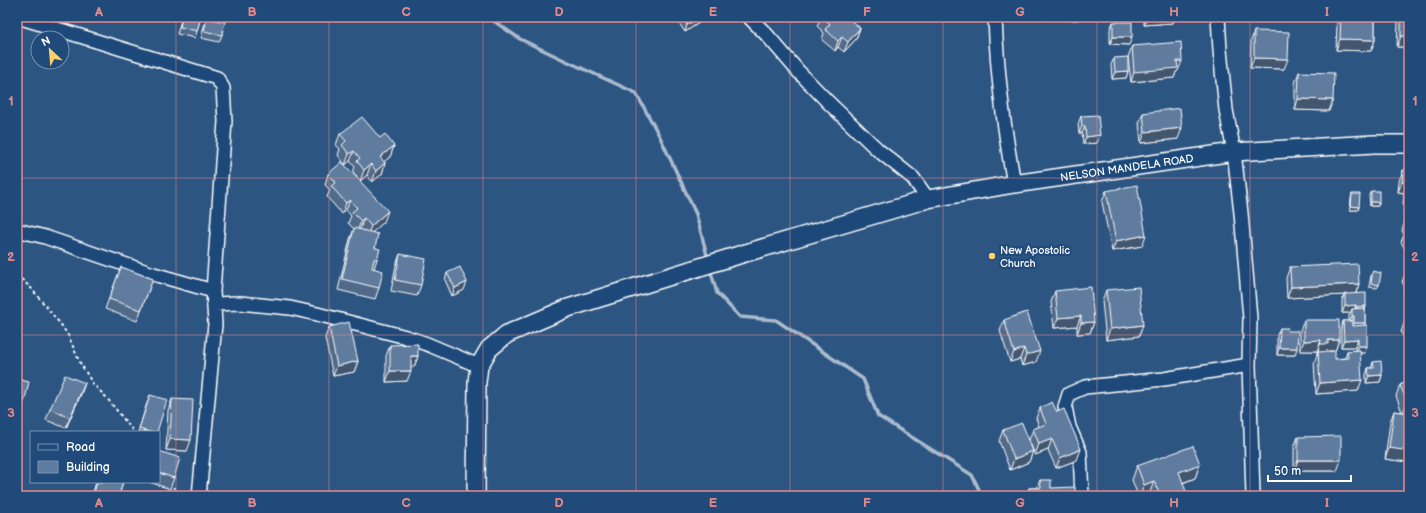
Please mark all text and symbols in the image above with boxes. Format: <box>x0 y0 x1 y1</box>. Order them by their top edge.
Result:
text: A <box>94 4 103 20</box>
text: B <box>247 4 257 20</box>
text: C <box>401 4 411 20</box>
text: D <box>554 4 564 20</box>
text: E <box>709 4 718 20</box>
text: F <box>863 4 871 20</box>
text: G <box>1015 4 1025 20</box>
text: H <box>1169 4 1179 20</box>
text: I <box>1325 4 1329 20</box>
north arrow <box>30 30 70 70</box>
text: N <box>39 34 52 49</box>
text: 1 <box>8 93 14 109</box>
text: 1 <box>1412 93 1418 109</box>
street label: NELSON MANDELA ROAD <box>1059 152 1194 184</box>
place label: New Apostolic Church <box>1000 244 1070 270</box>
text: 2 <box>7 249 15 265</box>
text: 2 <box>1411 249 1419 265</box>
marker: New Apostolic Church <box>987 251 997 261</box>
text: 3 <box>7 405 15 421</box>
text: 3 <box>1411 405 1419 421</box>
legend <box>30 431 160 483</box>
text: Road <box>66 440 95 455</box>
scale bar <box>1268 457 1351 483</box>
text: Building <box>66 460 110 475</box>
text: 50 m <box>1274 464 1301 479</box>
text: A <box>94 495 103 511</box>
text: B <box>247 495 257 511</box>
text: C <box>401 495 411 511</box>
text: D <box>554 495 564 511</box>
text: E <box>709 495 718 511</box>
text: F <box>863 495 871 511</box>
text: G <box>1015 495 1025 511</box>
text: H <box>1169 495 1179 511</box>
text: I <box>1325 495 1329 511</box>

